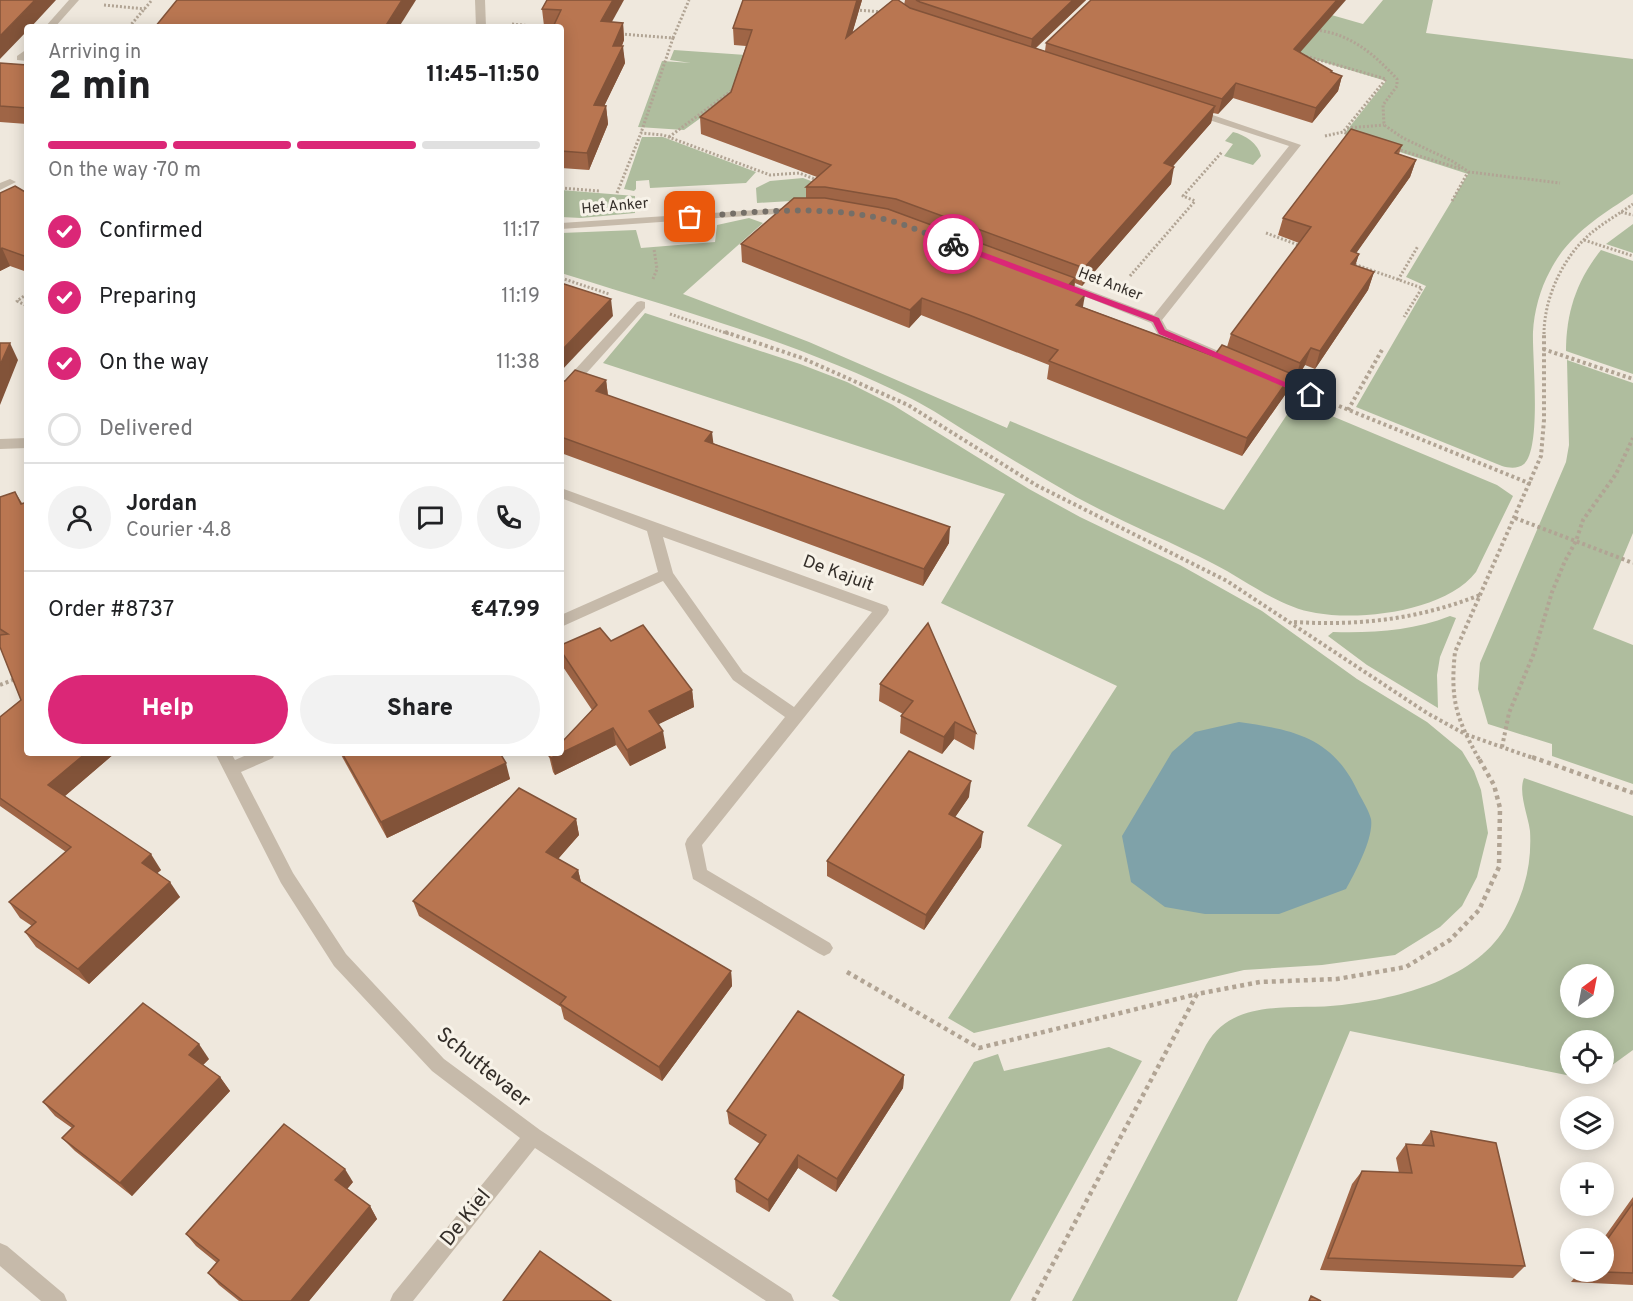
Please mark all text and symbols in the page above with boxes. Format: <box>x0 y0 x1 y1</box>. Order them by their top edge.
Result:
text: Arriving in <box>48 40 141 66</box>
text: 11:45–11:50 <box>427 62 540 89</box>
text: 2 min <box>48 64 151 113</box>
text: On the way · 70 m <box>48 158 201 184</box>
pin <box>664 191 715 242</box>
street label: Het Anker <box>581 195 649 219</box>
icon: bag <box>673 200 706 233</box>
courier <box>923 214 983 274</box>
icon: check <box>48 215 81 248</box>
text: Confirmed <box>99 218 203 245</box>
text: 11:17 <box>503 218 540 244</box>
icon: bike <box>937 228 970 261</box>
street label: Het Anker <box>1075 264 1145 306</box>
icon: check <box>48 281 81 314</box>
text: Preparing <box>99 284 197 311</box>
text: 11:19 <box>501 284 540 310</box>
icon: check <box>48 347 81 380</box>
text: On the way <box>99 350 209 377</box>
text: 11:38 <box>496 350 540 376</box>
pin <box>1285 369 1336 420</box>
icon: home <box>1294 378 1327 411</box>
text: Delivered <box>99 416 193 443</box>
button: person <box>48 486 111 549</box>
button: chat <box>399 486 462 549</box>
button: phone <box>477 486 540 549</box>
text: Jordan <box>126 491 197 518</box>
text: Courier · 4.8 <box>126 518 232 544</box>
street label: De Kajuit <box>799 551 877 597</box>
text: Order #8737 <box>48 597 174 624</box>
text: €47.99 <box>470 597 540 624</box>
button: Help <box>48 675 288 744</box>
button: Share <box>300 675 540 744</box>
north arrow <box>1560 964 1614 1018</box>
map controls <box>1560 964 1614 1282</box>
street label: Schuttevaer <box>430 1022 536 1114</box>
button: locate <box>1560 1030 1614 1084</box>
button: layers <box>1560 1096 1614 1150</box>
button: + <box>1560 1162 1614 1216</box>
street label: De Kiel <box>435 1184 497 1252</box>
button: − <box>1560 1228 1614 1282</box>

